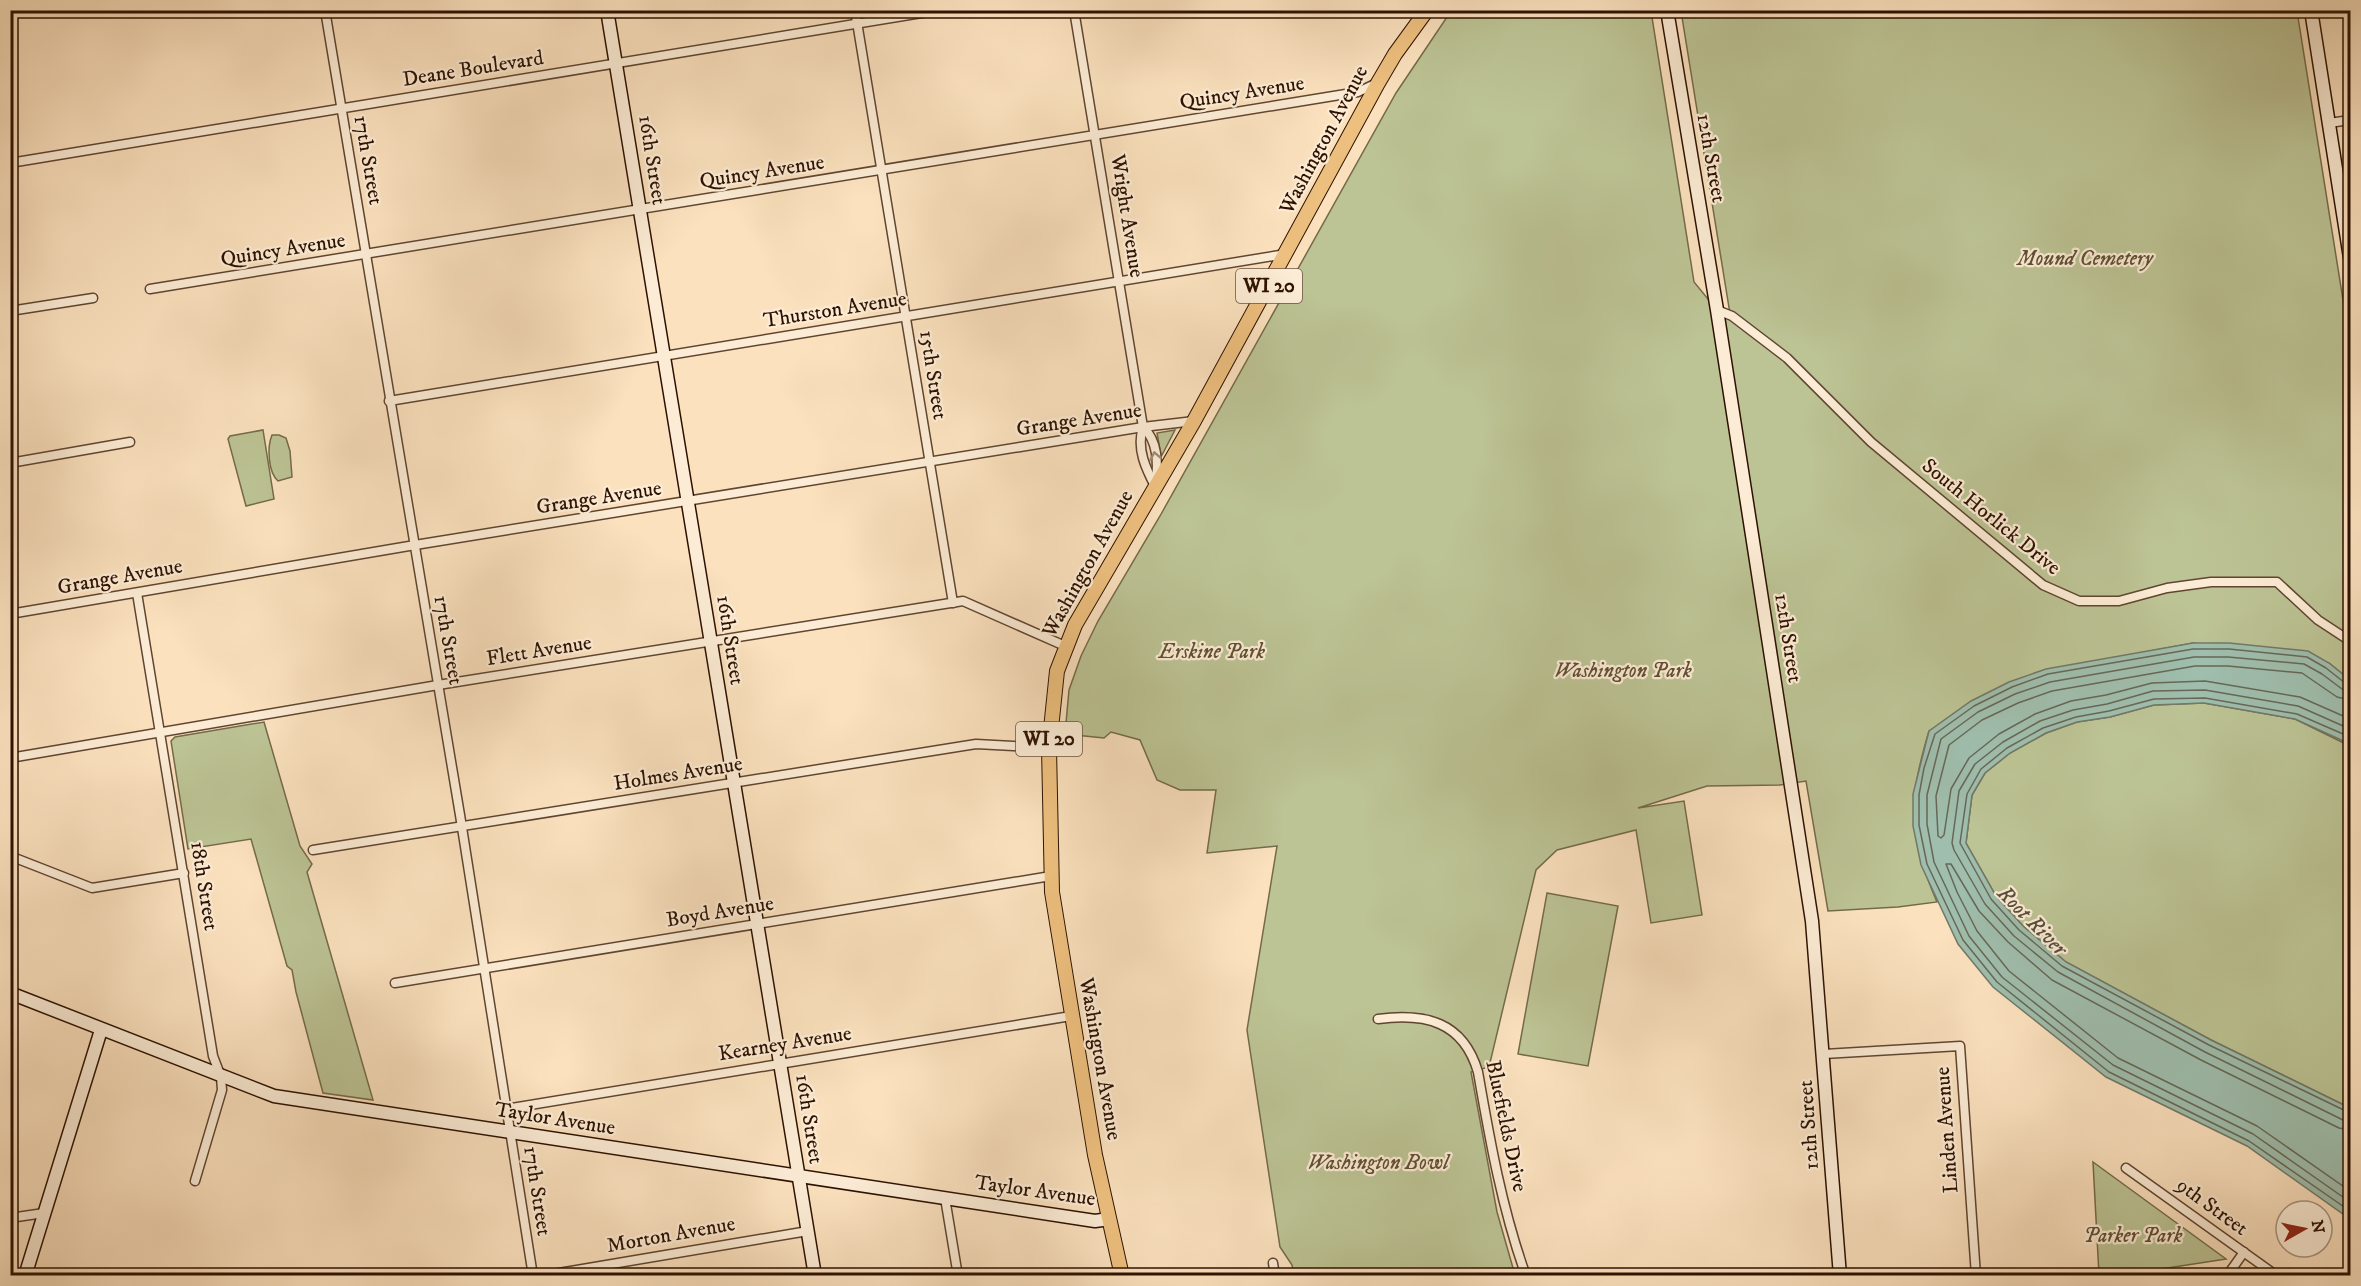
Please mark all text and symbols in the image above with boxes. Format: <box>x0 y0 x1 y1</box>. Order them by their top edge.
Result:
street label: Deane Boulevard <box>401 45 546 93</box>
street label: Washington Avenue <box>1273 61 1374 220</box>
street label: Quincy Avenue <box>1178 70 1307 116</box>
street label: 12th Street <box>1690 111 1732 205</box>
street label: 17th Street <box>347 113 389 207</box>
street label: 16th Street <box>632 113 672 207</box>
street label: Quincy Avenue <box>698 149 827 195</box>
street label: Wright Avenue <box>1104 152 1150 280</box>
street label: Quincy Avenue <box>219 227 348 273</box>
park label: Mound Cemetery <box>2015 246 2154 272</box>
road number: WI 20 <box>1236 269 1302 303</box>
street label: Thurston Avenue <box>761 286 909 334</box>
street label: 15th Street <box>913 329 953 422</box>
street label: Grange Avenue <box>1015 397 1144 443</box>
one-way arrow <box>1150 451 1162 460</box>
street label: South Horlick Drive <box>1916 453 2066 581</box>
street label: Grange Avenue <box>535 475 664 521</box>
street label: Washington Avenue <box>1036 485 1139 643</box>
street label: Grange Avenue <box>56 553 185 601</box>
street label: 12th Street <box>1768 592 1808 685</box>
street label: 17th Street <box>427 593 469 687</box>
street label: 16th Street <box>710 593 750 687</box>
street label: Flett Avenue <box>484 630 594 672</box>
park label: Erskine Park <box>1158 639 1265 665</box>
park label: Washington Park <box>1554 658 1692 684</box>
road number: WI 20 <box>1016 722 1082 756</box>
street label: Holmes Avenue <box>612 751 745 797</box>
street label: 18th Street <box>184 839 224 933</box>
water label: Root River <box>1991 880 2074 963</box>
street label: Boyd Avenue <box>664 891 776 933</box>
street label: Washington Avenue <box>1073 975 1127 1143</box>
street label: Kearney Avenue <box>717 1021 854 1067</box>
street label: Bluefields Drive <box>1479 1058 1533 1194</box>
street label: Linden Avenue <box>1930 1066 1964 1194</box>
street label: 16th Street <box>789 1072 829 1166</box>
street label: 12th Street <box>1793 1079 1825 1171</box>
street label: Taylor Avenue <box>493 1097 617 1141</box>
street label: 17th Street <box>517 1144 557 1238</box>
park label: Washington Bowl <box>1307 1150 1451 1176</box>
street label: Taylor Avenue <box>973 1170 1097 1212</box>
street label: 9th Street <box>2170 1172 2253 1242</box>
north arrow <box>2274 1199 2334 1259</box>
street label: Morton Avenue <box>605 1211 737 1259</box>
text: N <box>2307 1219 2329 1235</box>
park label: Parker Park <box>2083 1223 2183 1249</box>

